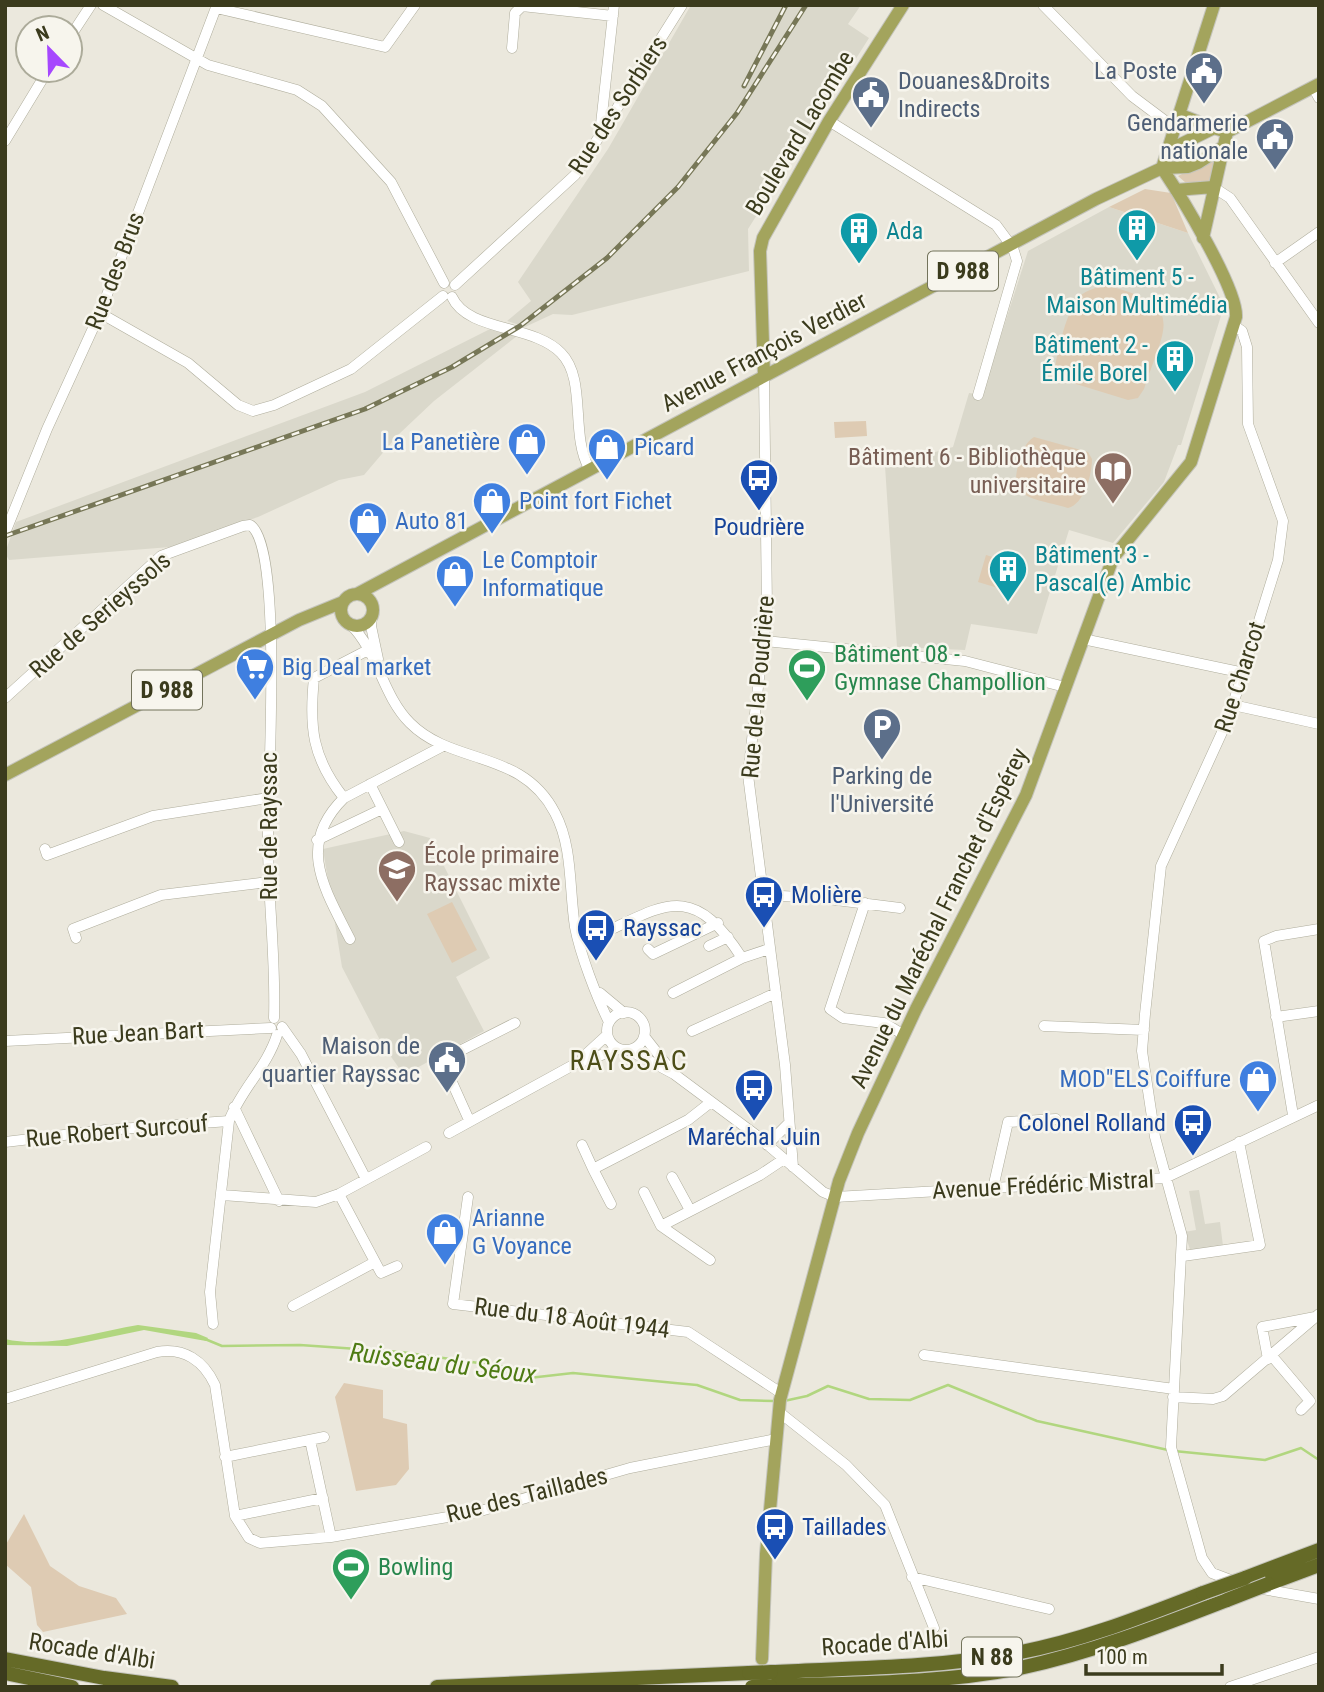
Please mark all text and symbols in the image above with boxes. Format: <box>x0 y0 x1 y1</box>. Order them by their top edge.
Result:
north arrow <box>14 14 84 84</box>
text: N <box>33 21 52 47</box>
street label: Rue des Sorbiers <box>563 31 673 179</box>
street label: Boulevard Lacombe <box>740 46 860 220</box>
public building icon: La Poste <box>1183 50 1225 105</box>
place label: La Poste <box>1094 57 1177 85</box>
place label: Douanes&Droits Indirects <box>898 67 1050 123</box>
public building icon: Douanes&Droits Indirects <box>850 74 892 129</box>
place label: Gendarmerie nationale <box>1127 109 1248 165</box>
public building icon: Gendarmerie nationale <box>1254 116 1296 171</box>
building icon: Bâtiment 5 - Maison Multimédia <box>1116 207 1158 262</box>
street label: Rue des Brus <box>80 208 150 334</box>
building icon: Ada <box>838 210 880 265</box>
place label: Ada <box>886 217 923 245</box>
road number: D 988 <box>928 252 998 290</box>
place label: Bâtiment 5 - Maison Multimédia <box>1046 263 1228 319</box>
street label: Avenue François Verdier <box>657 286 871 418</box>
place label: Bâtiment 2 - Émile Borel <box>1034 331 1148 387</box>
building icon: Bâtiment 2 - Émile Borel <box>1154 338 1196 393</box>
shop icon: La Panetière <box>506 421 548 476</box>
shop icon: Picard <box>586 426 628 481</box>
place label: La Panetière <box>382 428 500 456</box>
place label: Picard <box>634 433 694 461</box>
place label: Bâtiment 6 - Bibliothèque universitaire <box>848 443 1086 499</box>
library icon: Bâtiment 6 - Bibliothèque universitaire <box>1092 450 1134 505</box>
bus stop icon: Poudrière <box>738 457 780 512</box>
shop icon: Point fort Fichet <box>471 480 513 535</box>
place label: Point fort Fichet <box>519 487 672 515</box>
shop icon: Auto 81 <box>347 500 389 555</box>
place label: Auto 81 <box>395 507 468 535</box>
place label: Poudrière <box>713 513 805 541</box>
place label: Bâtiment 3 - Pascal(e) Ambic <box>1035 541 1191 597</box>
street label: Rue de Serieyssols <box>24 546 176 684</box>
place label: Le Comptoir Informatique <box>482 546 604 602</box>
building icon: Bâtiment 3 - Pascal(e) Ambic <box>987 548 1029 603</box>
shop icon: Le Comptoir Informatique <box>434 553 476 608</box>
street label: Rue de la Poudrière <box>736 594 780 780</box>
street label: Rue Charcot <box>1209 618 1271 736</box>
place label: Bâtiment 08 - Gymnase Champollion <box>834 640 1046 696</box>
supermarket icon: Big Deal market <box>234 646 276 701</box>
sports icon: Bâtiment 08 - Gymnase Champollion <box>786 647 828 702</box>
place label: Big Deal market <box>282 653 431 681</box>
road number: D 988 <box>132 670 202 710</box>
parking icon: Parking de l'Université <box>861 706 903 761</box>
street label: Avenue du Maréchal Franchet d'Espérey <box>844 743 1034 1093</box>
street label: Rue de Rayssac <box>255 752 283 900</box>
place label: Parking de l'Université <box>830 762 934 818</box>
place label: École primaire Rayssac mixte <box>424 841 561 897</box>
school or university icon: École primaire Rayssac mixte <box>376 848 418 903</box>
bus stop icon: Molière <box>743 874 785 929</box>
place label: Molière <box>791 881 862 909</box>
bus stop icon: Rayssac <box>575 907 617 962</box>
place label: Rayssac <box>623 914 702 942</box>
street label: Rue Jean Bart <box>71 1016 205 1050</box>
place label: Maison de quartier Rayssac <box>262 1032 420 1088</box>
public building icon: Maison de quartier Rayssac <box>426 1039 468 1094</box>
district label: RAYSSAC <box>569 1044 689 1077</box>
shop icon: MOD"ELS Coiffure <box>1237 1058 1279 1113</box>
place label: MOD"ELS Coiffure <box>1059 1065 1231 1093</box>
bus stop icon: Maréchal Juin <box>733 1067 775 1122</box>
bus stop icon: Colonel Rolland <box>1172 1102 1214 1157</box>
street label: Rue Robert Surcouf <box>25 1109 210 1153</box>
place label: Colonel Rolland <box>1018 1109 1166 1137</box>
place label: Maréchal Juin <box>687 1123 821 1151</box>
street label: Avenue Frédéric Mistral <box>931 1165 1155 1205</box>
place label: Arianne G Voyance <box>472 1204 572 1260</box>
shop icon: Arianne G Voyance <box>424 1211 466 1266</box>
street label: Rue du 18 Août 1944 <box>473 1292 671 1344</box>
water label: Ruisseau du Séoux <box>348 1337 539 1389</box>
street label: Rue des Taillades <box>444 1461 610 1529</box>
bus stop icon: Taillades <box>754 1506 796 1561</box>
place label: Taillades <box>802 1513 887 1541</box>
sports icon: Bowling <box>330 1546 372 1601</box>
place label: Bowling <box>378 1553 453 1581</box>
street label: Rocade d'Albi <box>820 1625 950 1661</box>
street label: Rocade d'Albi <box>27 1627 157 1675</box>
scale bar <box>1086 1632 1222 1676</box>
road number: N 88 <box>962 1638 1022 1676</box>
text: 100 m <box>1096 1645 1148 1669</box>

